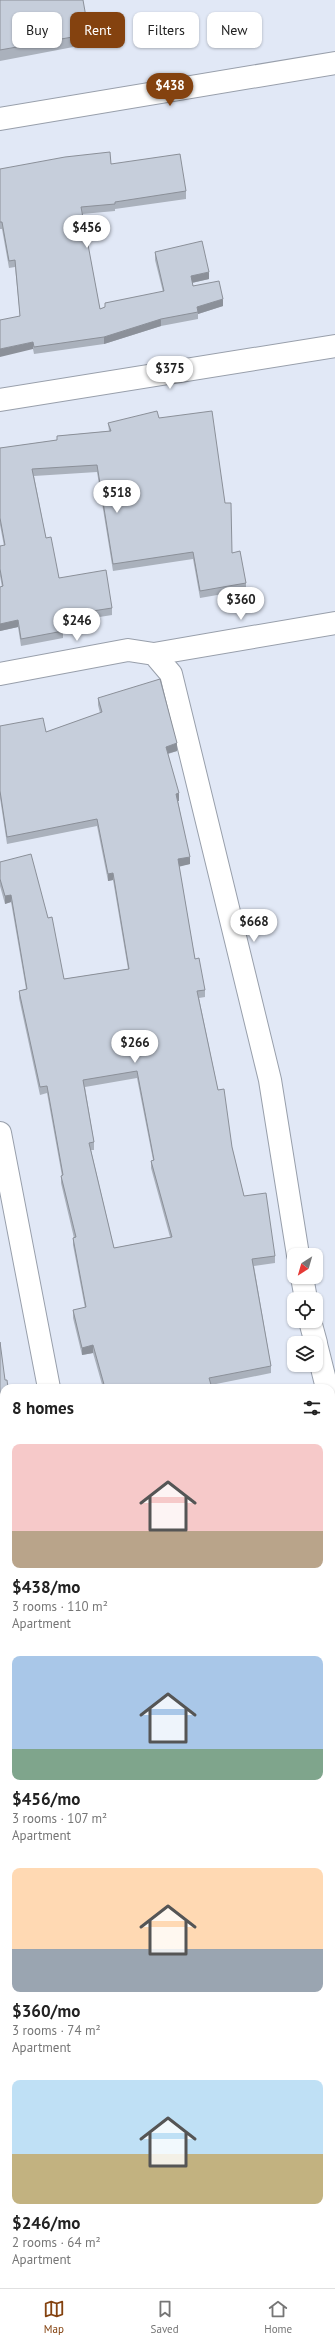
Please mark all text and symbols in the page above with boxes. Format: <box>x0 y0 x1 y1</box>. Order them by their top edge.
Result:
chip: Buy <box>12 12 62 48</box>
chip: Rent <box>70 12 125 48</box>
chip: Filters <box>133 12 199 48</box>
chip: New <box>207 12 262 48</box>
pin: $438 <box>146 73 194 107</box>
text: $438 <box>155 77 185 94</box>
pin: $456 <box>63 215 111 249</box>
text: $456 <box>72 219 102 236</box>
pin: $375 <box>146 356 194 390</box>
text: $375 <box>155 360 185 377</box>
pin: $518 <box>93 480 141 514</box>
text: $518 <box>102 484 132 501</box>
pin: $360 <box>217 587 265 621</box>
text: $360 <box>226 591 256 608</box>
pin: $246 <box>53 608 101 642</box>
text: $246 <box>62 612 92 629</box>
pin: $668 <box>230 909 278 943</box>
text: $668 <box>239 913 269 930</box>
pin: $266 <box>111 1030 159 1064</box>
text: $266 <box>120 1034 150 1051</box>
north arrow <box>287 1248 323 1284</box>
map controls <box>287 1248 323 1372</box>
button: locate <box>287 1292 323 1328</box>
button: layers <box>287 1336 323 1372</box>
text: 8 homes <box>12 1397 74 1419</box>
icon: filters <box>301 1397 323 1419</box>
icon: home <box>132 1470 204 1542</box>
text: $438/mo <box>12 1576 80 1598</box>
text: 3 rooms · 110 m² <box>12 1598 108 1615</box>
text: Apartment <box>12 1615 71 1632</box>
icon: home <box>132 1682 204 1754</box>
text: $456/mo <box>12 1788 80 1810</box>
text: 3 rooms · 107 m² <box>12 1810 107 1827</box>
text: Apartment <box>12 1827 71 1844</box>
icon: home <box>132 1894 204 1966</box>
text: $360/mo <box>12 2000 80 2022</box>
text: 3 rooms · 74 m² <box>12 2022 101 2039</box>
text: Apartment <box>12 2039 71 2056</box>
icon: home <box>132 2106 204 2178</box>
text: $246/mo <box>12 2212 80 2234</box>
text: 2 rooms · 64 m² <box>12 2234 101 2251</box>
text: Apartment <box>12 2251 71 2268</box>
tab: Map <box>43 2298 65 2336</box>
tab: Saved <box>151 2298 179 2336</box>
tab: Home <box>264 2298 292 2336</box>

